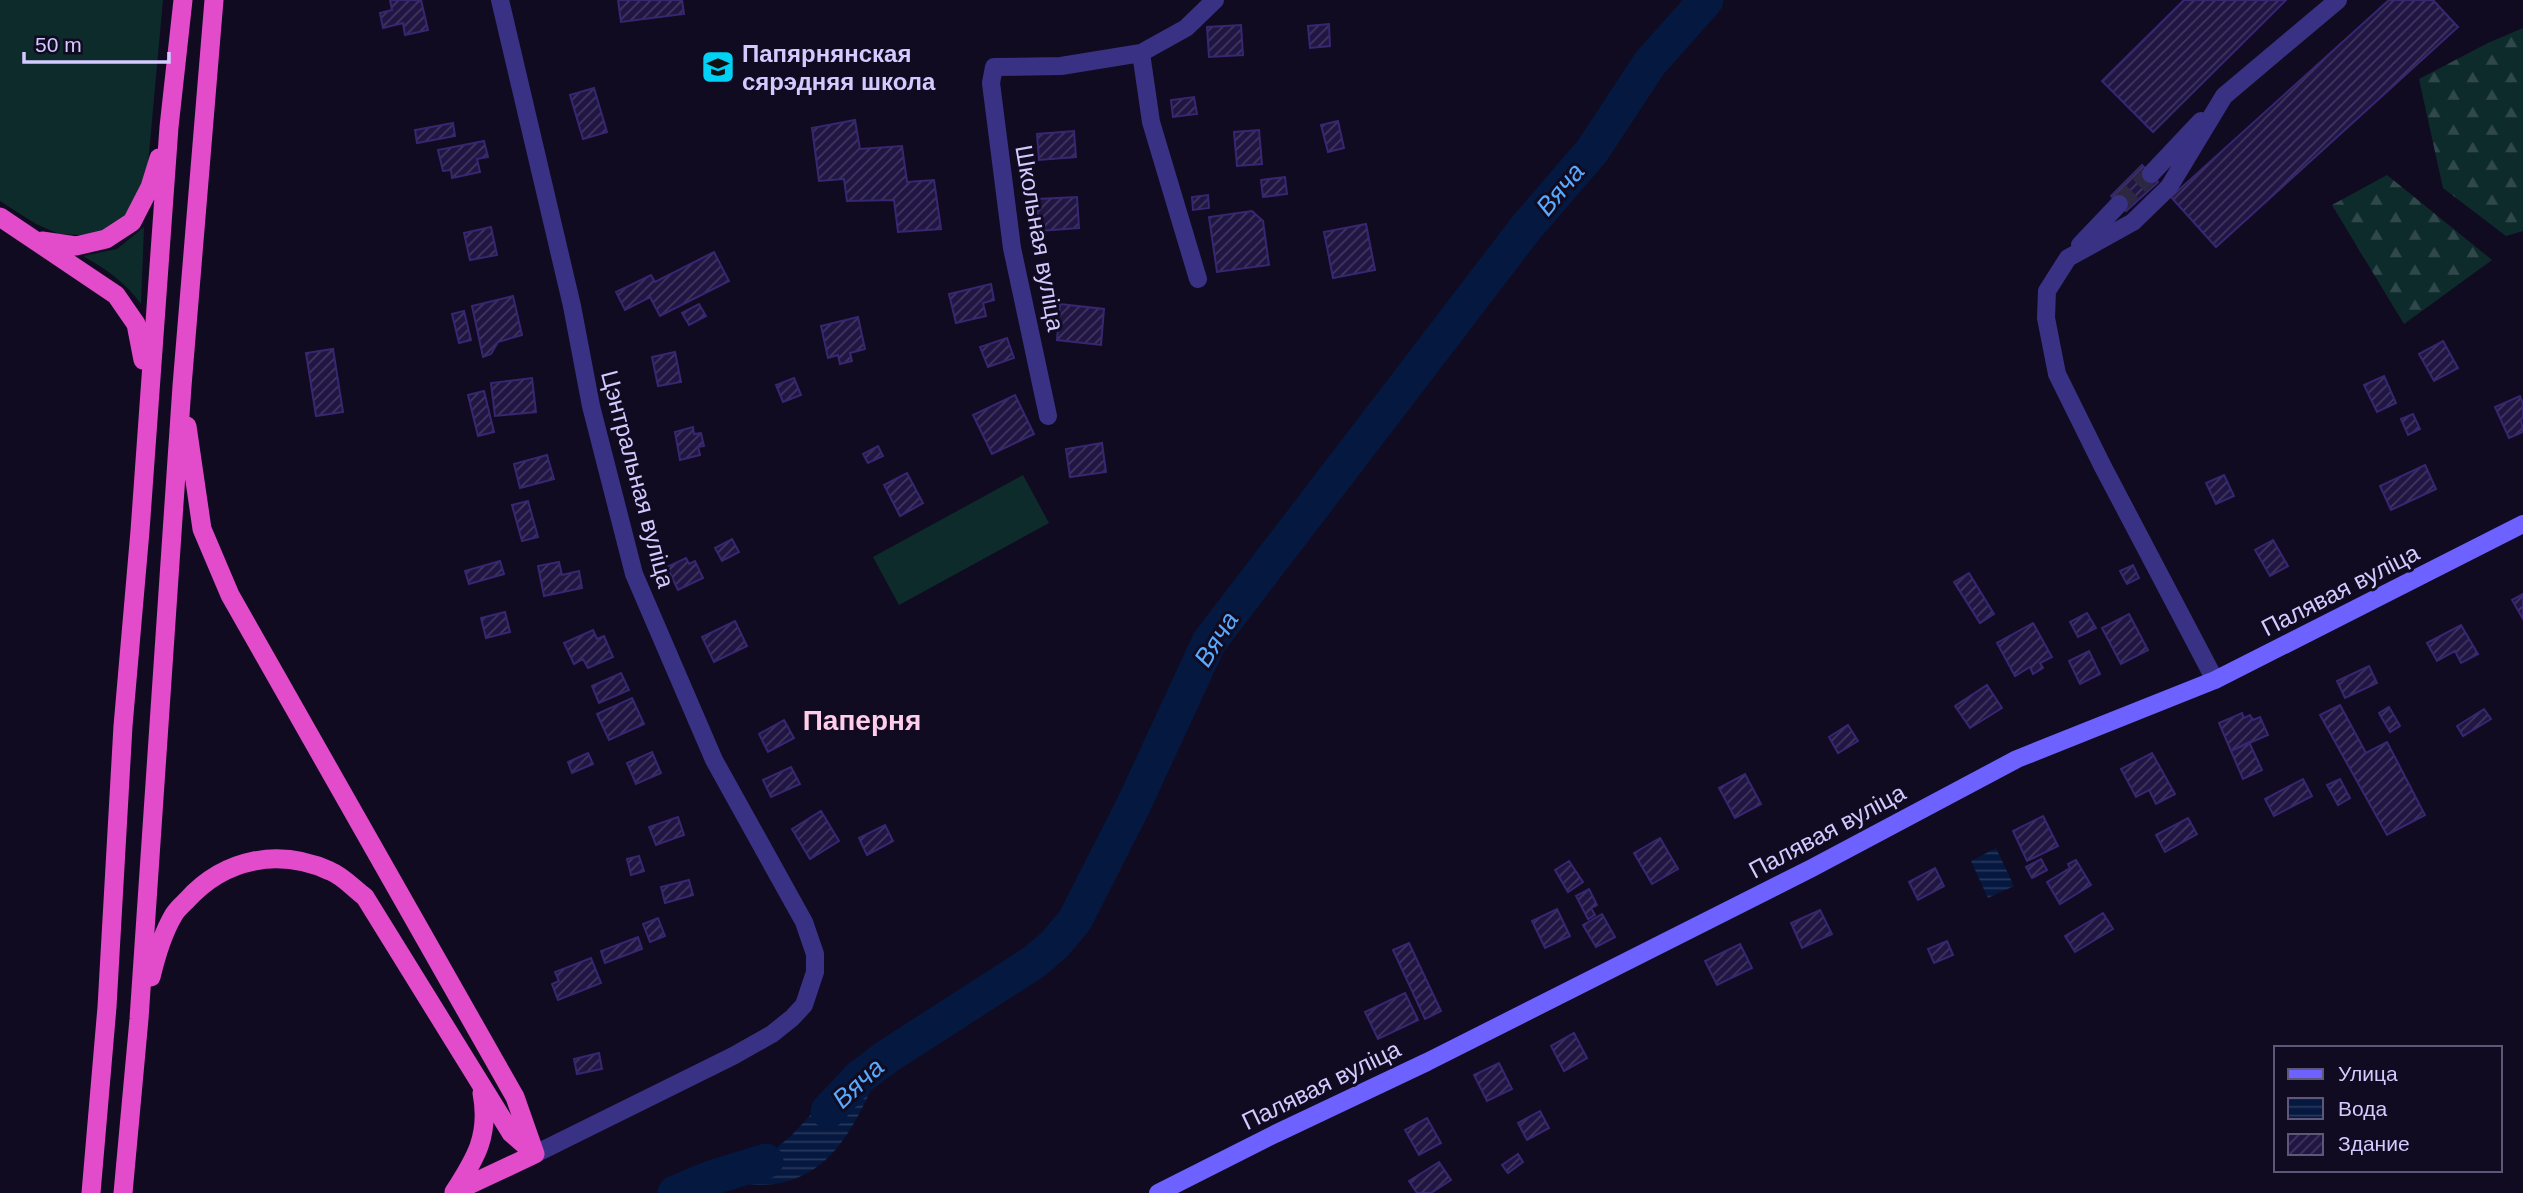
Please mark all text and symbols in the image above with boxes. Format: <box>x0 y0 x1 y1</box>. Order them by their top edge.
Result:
scale bar <box>24 21 170 65</box>
text: 50 m <box>35 33 82 56</box>
place label: Папярнянская сярэдняя школа <box>742 40 936 95</box>
school or university icon: Папярнянская сярэдняя школа <box>699 48 737 86</box>
street label: Школьная вуліца <box>1010 143 1070 334</box>
water label: Вяча <box>1529 157 1591 221</box>
street label: Цэнтральная вуліца <box>596 367 680 591</box>
street label: Палявая вуліца <box>2257 538 2424 641</box>
water label: Вяча <box>1188 606 1244 672</box>
district label: Паперня <box>803 705 921 736</box>
street label: Палявая вуліца <box>1744 778 1910 884</box>
street label: Палявая вуліца <box>1237 1035 1405 1135</box>
legend <box>2274 1046 2502 1172</box>
water label: Вяча <box>826 1052 890 1114</box>
text: Улица <box>2338 1062 2398 1085</box>
text: Вода <box>2338 1097 2387 1120</box>
text: Здание <box>2338 1132 2410 1155</box>

